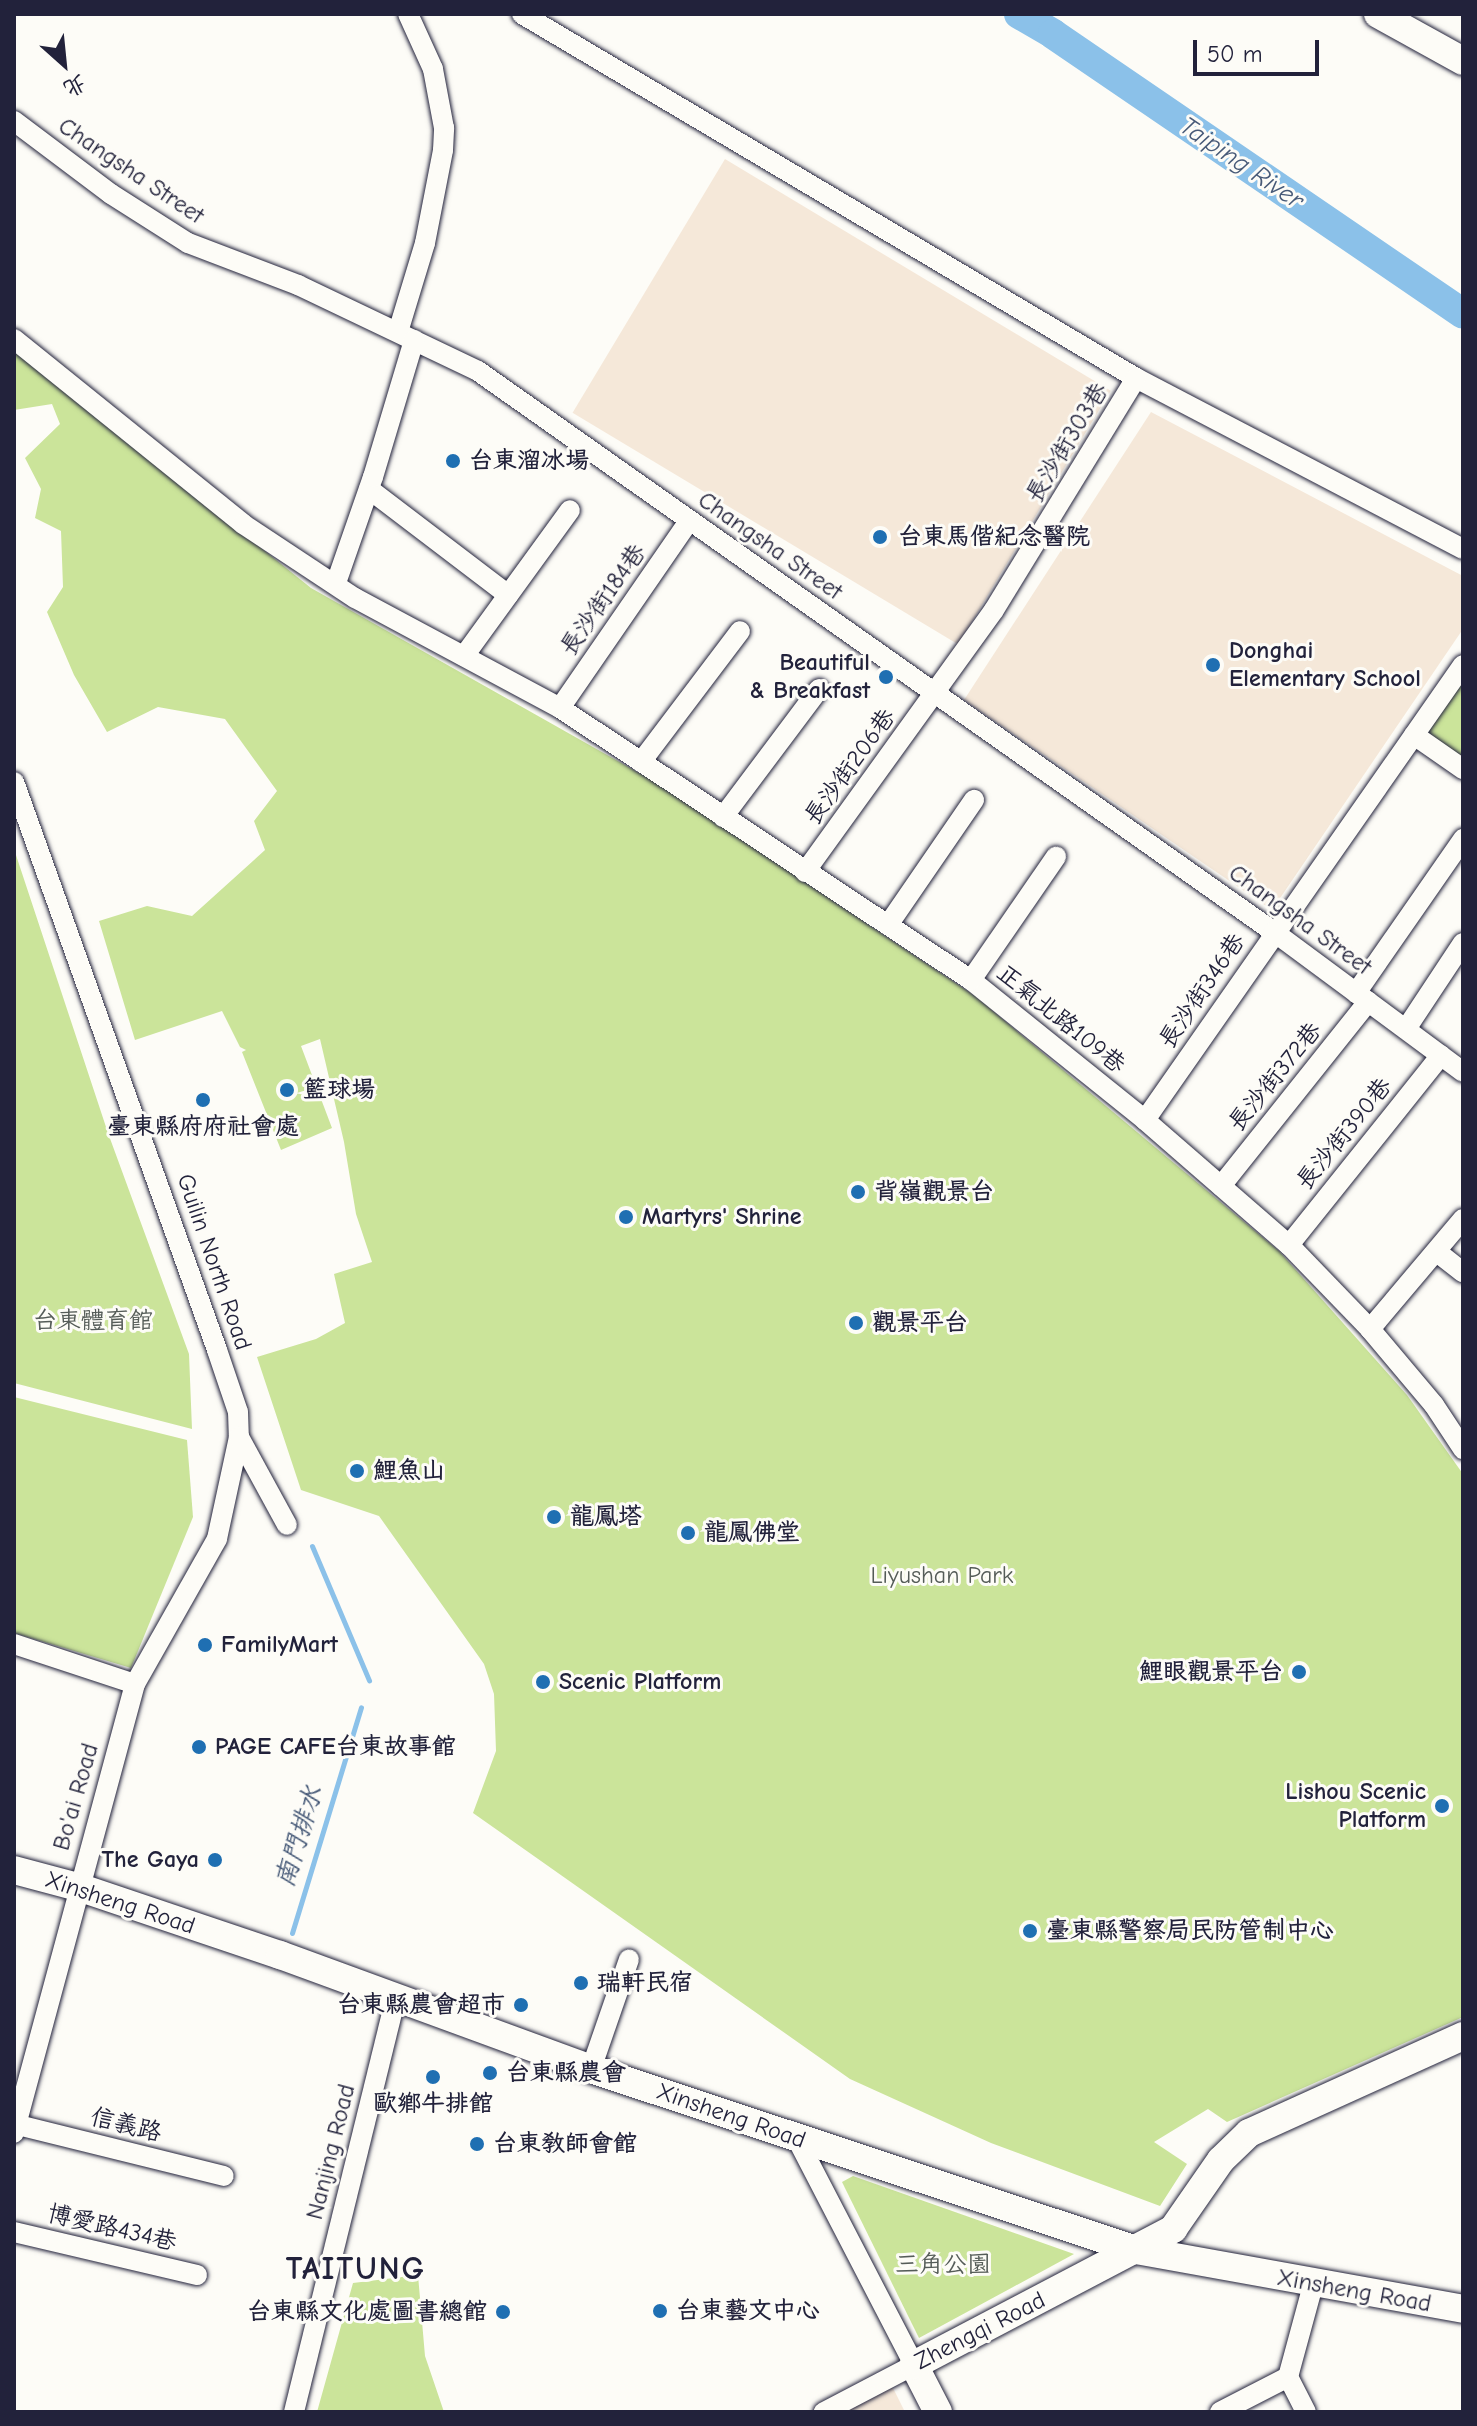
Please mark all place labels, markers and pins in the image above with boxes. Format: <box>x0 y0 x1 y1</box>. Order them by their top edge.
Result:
place label: 台東溜冰場 <box>469 447 589 475</box>
marker: 台東溜冰場 <box>444 452 462 470</box>
place label: 台東馬偕紀念醫院 <box>898 523 1090 551</box>
marker: 台東馬偕紀念醫院 <box>869 526 891 548</box>
place label: Donghai Elementary School <box>1229 637 1421 693</box>
place label: Beautiful & Breakfast <box>750 649 870 705</box>
marker: Donghai Elementary School <box>1204 656 1222 674</box>
marker: Beautiful & Breakfast <box>877 668 895 686</box>
place label: 籃球場 <box>303 1076 375 1104</box>
marker: 籃球場 <box>278 1081 296 1099</box>
marker: 臺東縣府府社會處 <box>194 1091 212 1109</box>
place label: 臺東縣府府社會處 <box>107 1113 299 1141</box>
place label: 背嶺觀景台 <box>874 1178 994 1206</box>
marker: 背嶺觀景台 <box>849 1183 867 1201</box>
place label: Martyrs' Shrine <box>642 1203 802 1231</box>
marker: Martyrs' Shrine <box>617 1208 635 1226</box>
place label: 觀景平台 <box>872 1309 968 1337</box>
marker: 觀景平台 <box>847 1314 865 1332</box>
place label: 鯉魚山 <box>373 1457 445 1485</box>
marker: 鯉魚山 <box>348 1462 366 1480</box>
place label: 龍鳳塔 <box>570 1503 642 1531</box>
marker: 龍鳳塔 <box>545 1508 563 1526</box>
place label: 龍鳳佛堂 <box>704 1519 800 1547</box>
marker: 龍鳳佛堂 <box>679 1524 697 1542</box>
place label: FamilyMart <box>221 1631 338 1659</box>
marker: FamilyMart <box>196 1636 214 1654</box>
place label: 鯉眼觀景平台 <box>1139 1658 1283 1686</box>
marker: 鯉眼觀景平台 <box>1290 1663 1308 1681</box>
place label: Scenic Platform <box>559 1668 721 1696</box>
marker: Scenic Platform <box>534 1673 552 1691</box>
place label: PAGE CAFE台東故事館 <box>215 1733 456 1761</box>
marker: PAGE CAFE台東故事館 <box>190 1738 208 1756</box>
place label: Lishou Scenic Platform <box>1285 1778 1426 1834</box>
marker: Lishou Scenic Platform <box>1433 1797 1451 1815</box>
place label: The Gaya <box>102 1846 199 1874</box>
marker: The Gaya <box>206 1851 224 1869</box>
place label: 臺東縣警察局民防管制中心 <box>1046 1917 1334 1945</box>
marker: 臺東縣警察局民防管制中心 <box>1021 1922 1039 1940</box>
place label: 瑞軒民宿 <box>597 1969 693 1997</box>
marker: 瑞軒民宿 <box>572 1974 590 1992</box>
place label: 台東縣農會超市 <box>337 1991 505 2019</box>
marker: 台東縣農會超市 <box>512 1996 530 2014</box>
place label: 台東縣農會 <box>506 2059 626 2087</box>
marker: 台東縣農會 <box>481 2064 499 2082</box>
marker: 歐鄉牛排館 <box>424 2068 442 2086</box>
place label: 歐鄉牛排館 <box>373 2090 493 2118</box>
place label: 台東教師會館 <box>493 2130 637 2158</box>
marker: 台東教師會館 <box>468 2135 486 2153</box>
place label: 台東藝文中心 <box>676 2297 820 2325</box>
place label: 台東縣文化處圖書總館 <box>247 2298 487 2326</box>
marker: 台東藝文中心 <box>651 2302 669 2320</box>
marker: 台東縣文化處圖書總館 <box>494 2303 512 2321</box>

